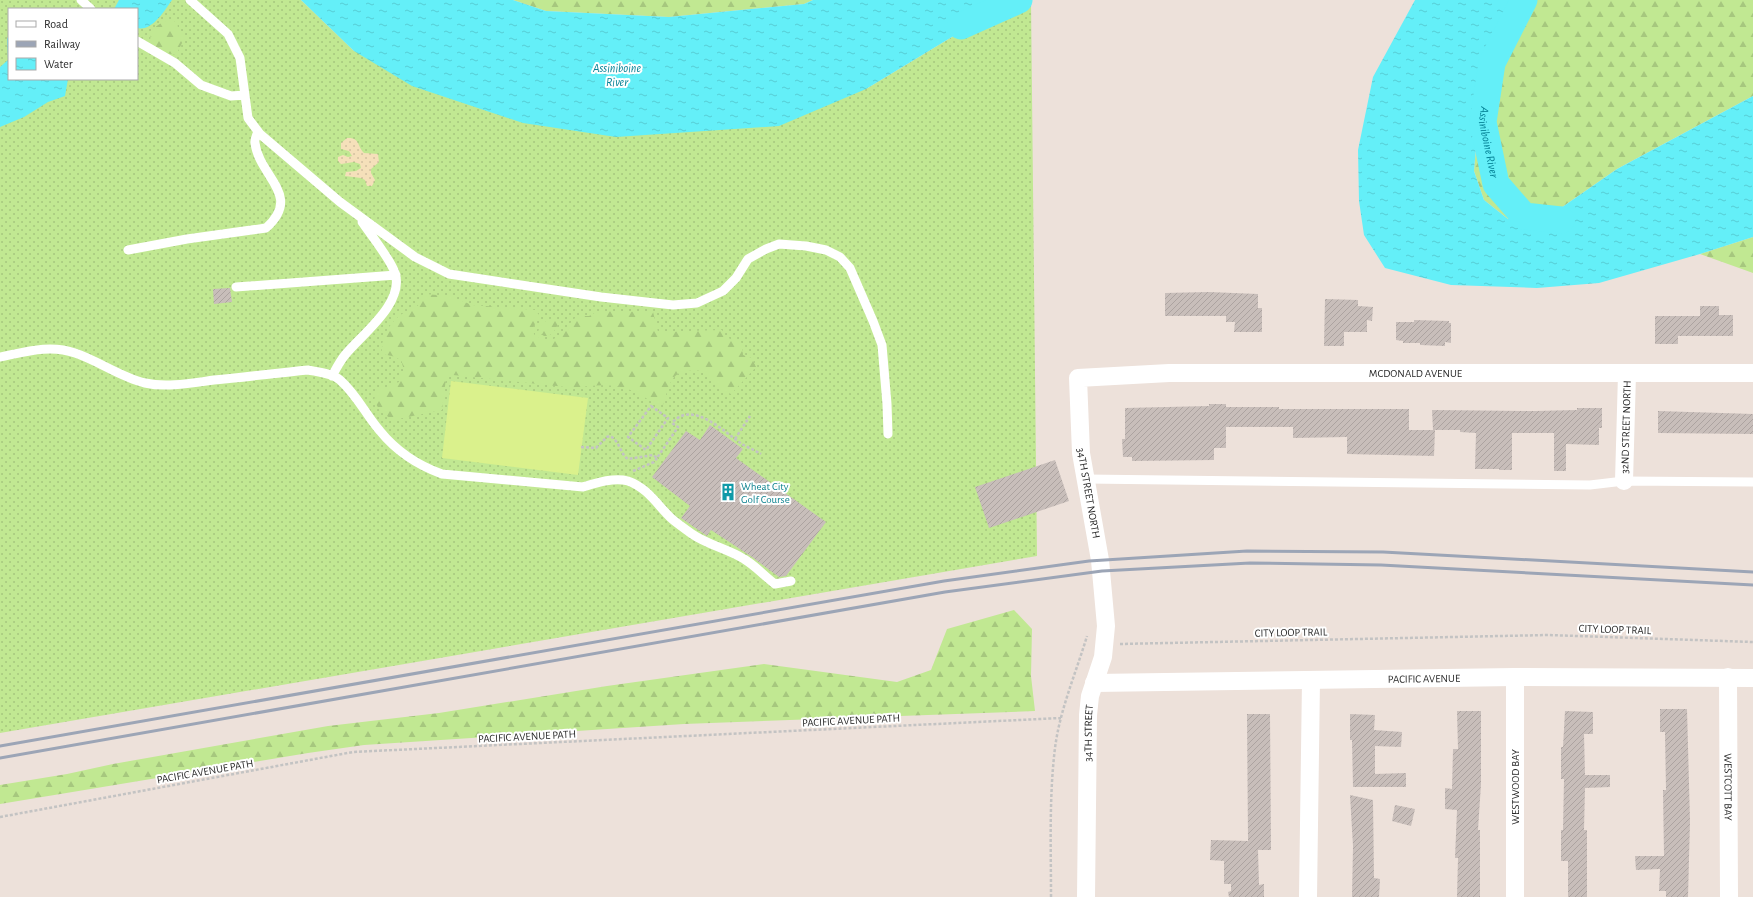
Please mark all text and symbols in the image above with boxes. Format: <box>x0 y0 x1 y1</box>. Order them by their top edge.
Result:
legend <box>8 8 138 80</box>
text: Road <box>44 18 68 30</box>
text: Railway <box>44 38 80 51</box>
text: Water <box>44 58 73 70</box>
water label: Assiniboine River <box>592 62 641 88</box>
water label: Assiniboine River <box>1477 105 1501 180</box>
street label: MCDONALD AVENUE <box>1369 368 1463 379</box>
street label: 32ND STREET NORTH <box>1619 380 1633 474</box>
street label: 34TH STREET NORTH <box>1075 447 1102 539</box>
place label: Wheat City Golf Course <box>741 481 790 505</box>
building icon: Wheat City Golf Course <box>718 482 738 502</box>
street label: CITY LOOP TRAIL <box>1579 623 1652 636</box>
street label: CITY LOOP TRAIL <box>1255 626 1328 639</box>
street label: PACIFIC AVENUE <box>1388 673 1461 685</box>
street label: 34TH STREET <box>1082 703 1095 762</box>
street label: PACIFIC AVENUE PATH <box>802 712 900 729</box>
street label: PACIFIC AVENUE PATH <box>478 728 576 745</box>
street label: WESTWOOD BAY <box>1510 749 1521 825</box>
street label: WESTCOTT BAY <box>1722 753 1734 821</box>
street label: PACIFIC AVENUE PATH <box>156 758 254 785</box>

